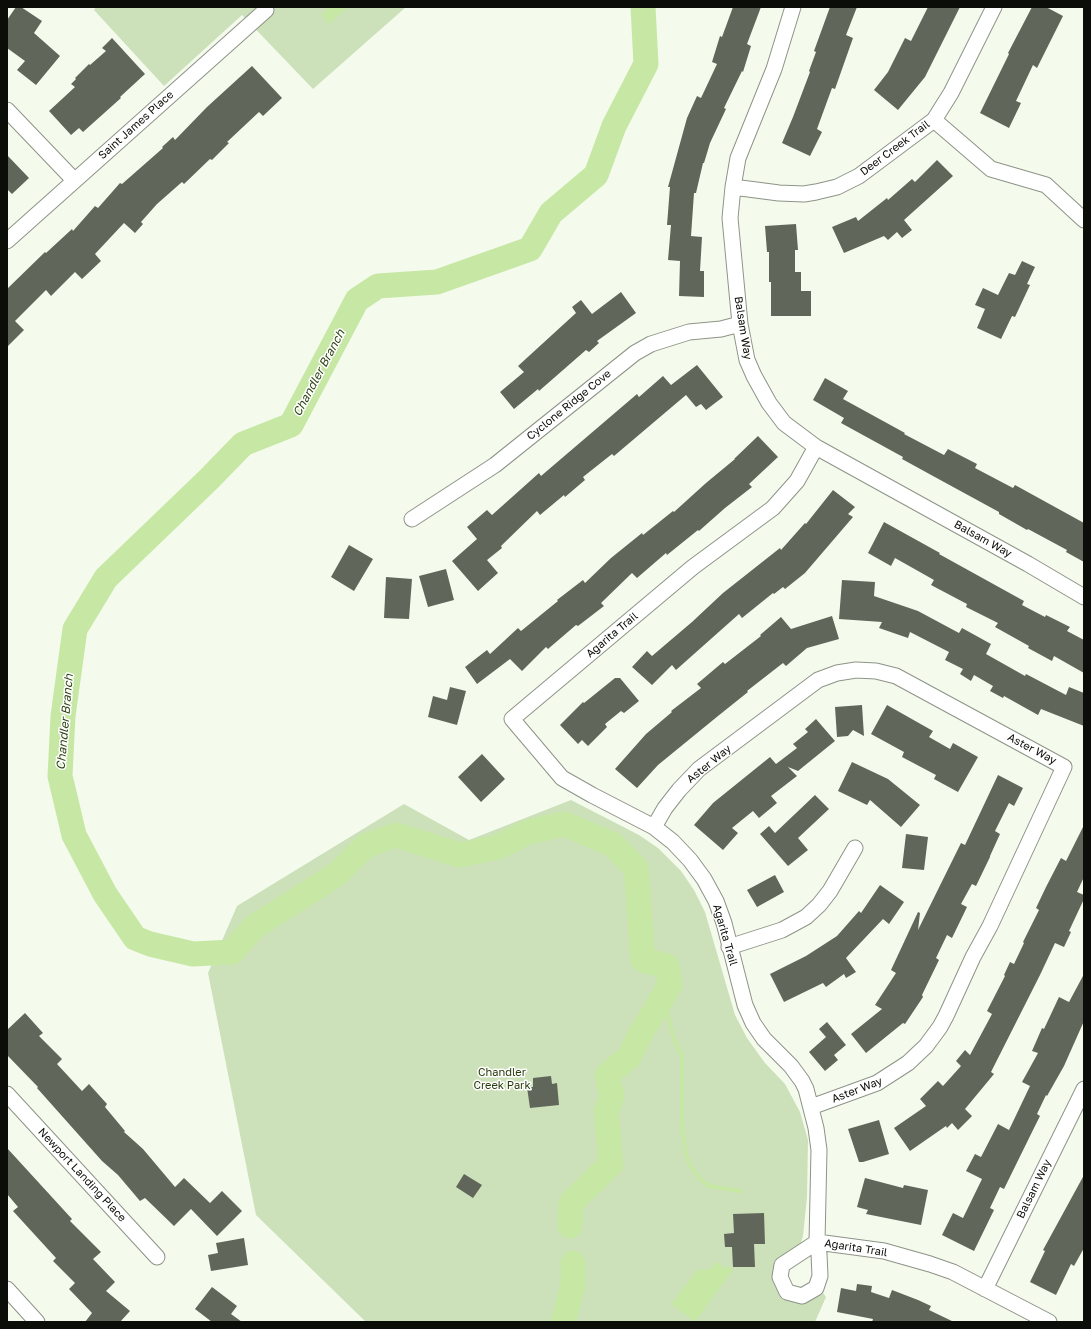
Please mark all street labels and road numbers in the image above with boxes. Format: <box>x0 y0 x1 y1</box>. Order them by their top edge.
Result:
street label: Saint James Place <box>96 88 176 162</box>
street label: Deer Creek Trail <box>858 118 932 178</box>
street label: Balsam Way <box>731 295 755 361</box>
street label: Cyclone Ridge Cove <box>524 367 614 443</box>
street label: Balsam Way <box>952 518 1014 560</box>
street label: Agarita Trail <box>583 610 641 660</box>
street label: Aster Way <box>1005 731 1059 767</box>
street label: Aster Way <box>684 742 734 786</box>
street label: Agarita Trail <box>710 903 740 967</box>
street label: Aster Way <box>830 1074 884 1106</box>
street label: Newport Landing Place <box>35 1125 129 1225</box>
street label: Balsam Way <box>1014 1157 1054 1221</box>
street label: Agarita Trail <box>824 1237 888 1259</box>

